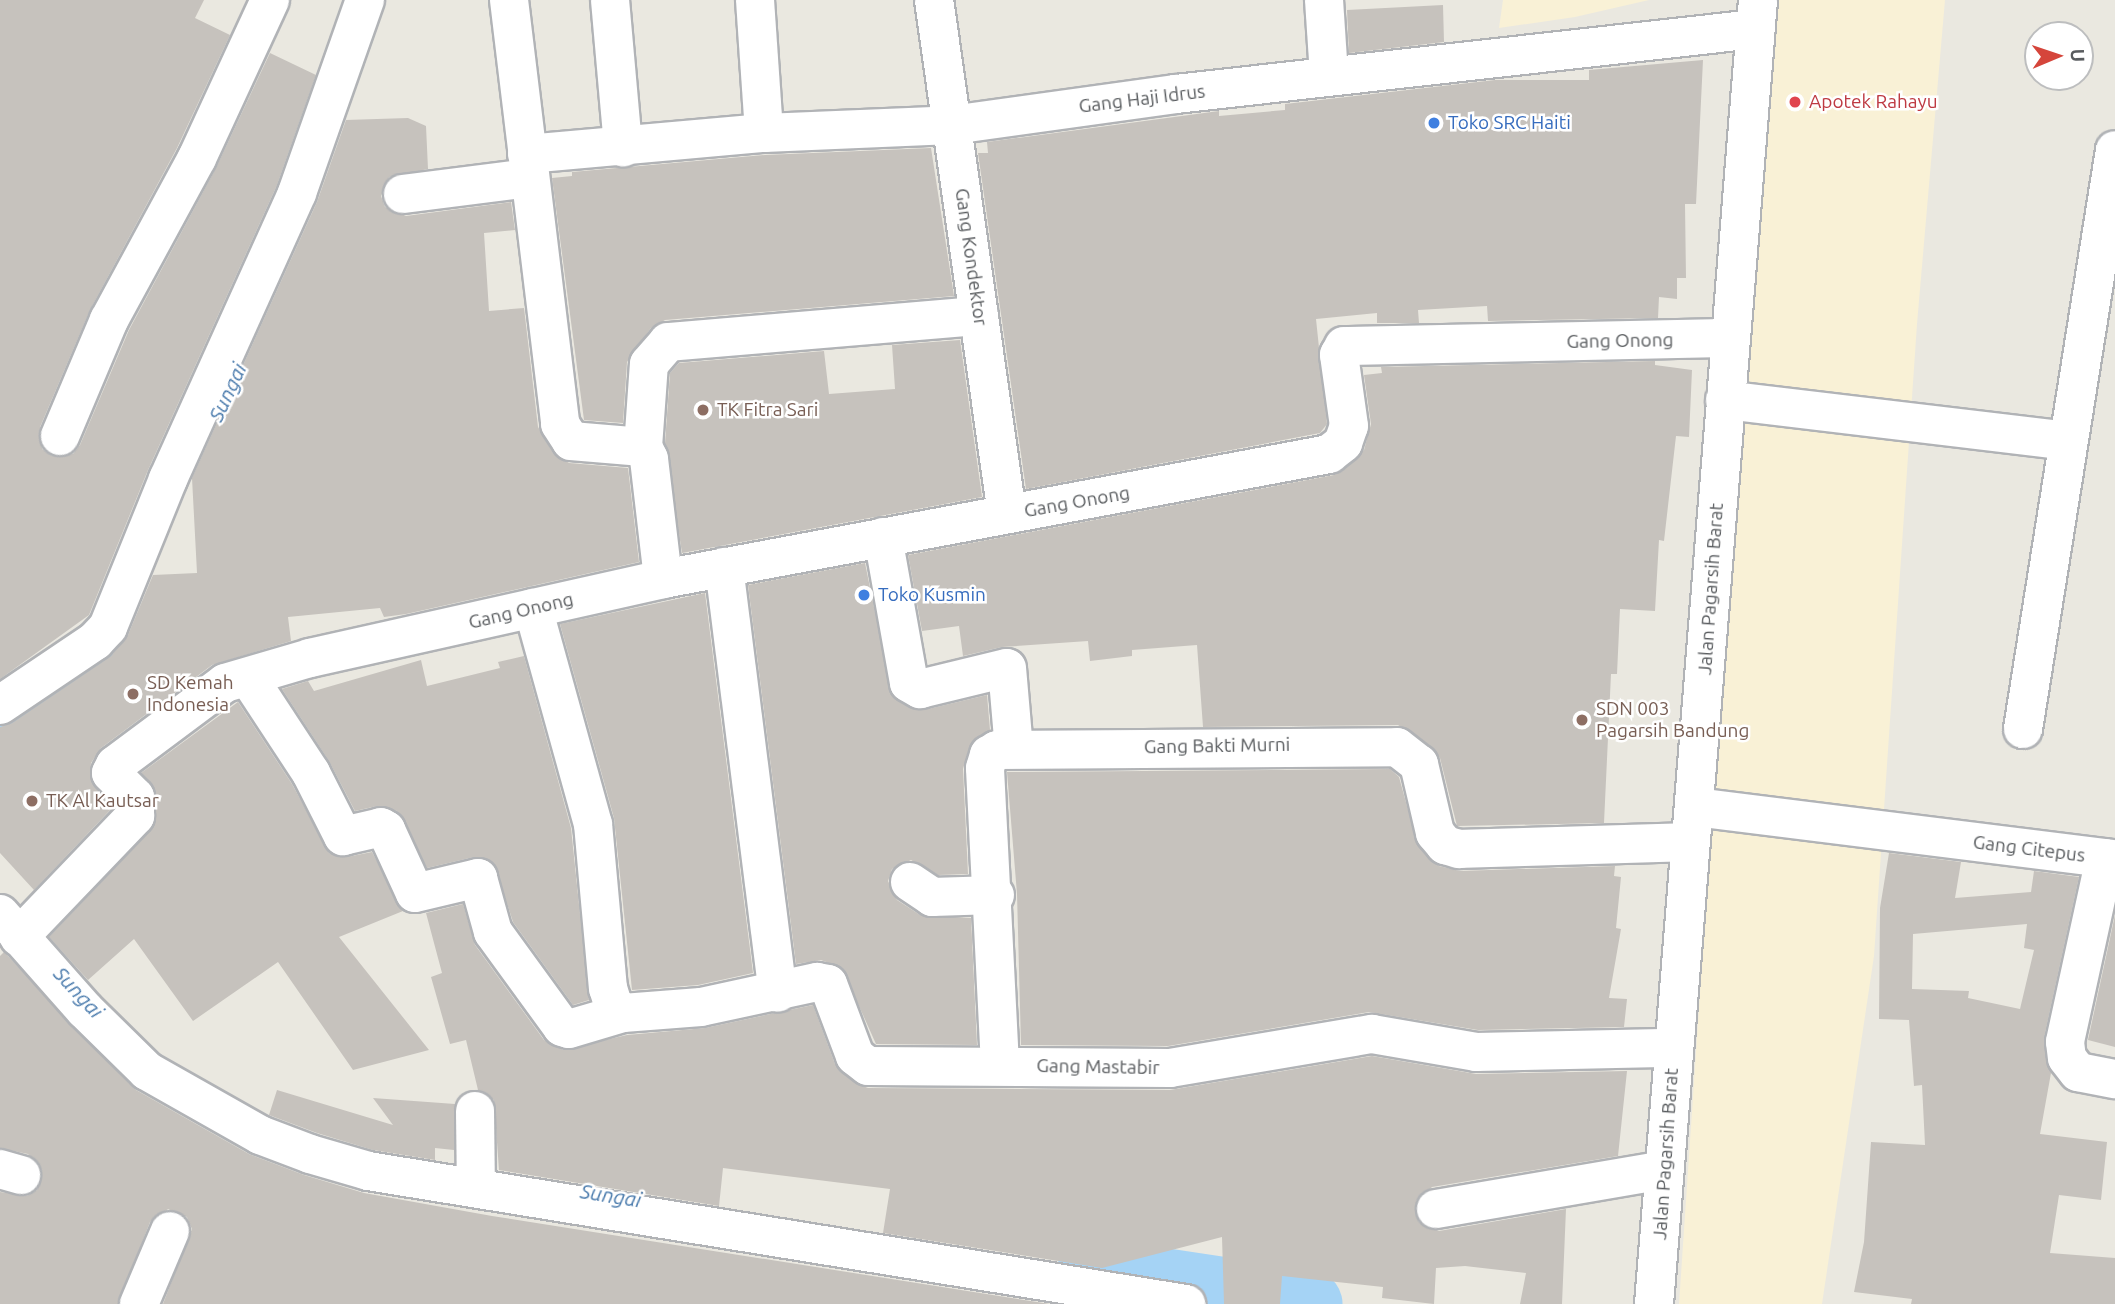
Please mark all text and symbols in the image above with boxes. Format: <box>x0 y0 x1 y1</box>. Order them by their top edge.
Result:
north arrow <box>2024 21 2094 91</box>
text: U <box>2067 48 2089 62</box>
street label: Gang Haji Idrus <box>1077 80 1207 118</box>
place label: Apotek Rahayu <box>1809 91 1938 113</box>
marker: Apotek Rahayu <box>1787 94 1803 110</box>
place label: Toko SRC Haiti <box>1448 112 1571 134</box>
marker: Toko SRC Haiti <box>1426 115 1442 131</box>
street label: Gang Kondektor <box>950 187 992 327</box>
street label: Gang Onong <box>1566 329 1674 353</box>
water label: Sungai <box>203 359 251 425</box>
place label: TK Fitra Sari <box>717 399 818 421</box>
marker: TK Fitra Sari <box>695 402 711 418</box>
street label: Gang Onong <box>1022 481 1132 523</box>
street label: Jalan Pagarsih Barat <box>1694 502 1728 676</box>
place label: Toko Kusmin <box>878 584 986 606</box>
marker: Toko Kusmin <box>856 587 872 603</box>
street label: Gang Onong <box>466 588 576 634</box>
place label: SD Kemah Indonesia <box>147 672 234 716</box>
marker: SD Kemah Indonesia <box>125 686 141 702</box>
place label: SDN 003 Pagarsih Bandung <box>1596 698 1749 742</box>
marker: SDN 003 Pagarsih Bandung <box>1574 712 1590 728</box>
street label: Gang Bakti Murni <box>1144 733 1290 759</box>
place label: TK Al Kautsar <box>46 790 159 812</box>
marker: TK Al Kautsar <box>24 793 40 809</box>
street label: Gang Citepus <box>1972 831 2086 867</box>
water label: Sungai <box>49 961 109 1023</box>
street label: Gang Mastabir <box>1036 1055 1160 1079</box>
street label: Jalan Pagarsih Barat <box>1649 1067 1683 1241</box>
water label: Sungai <box>579 1178 643 1212</box>

